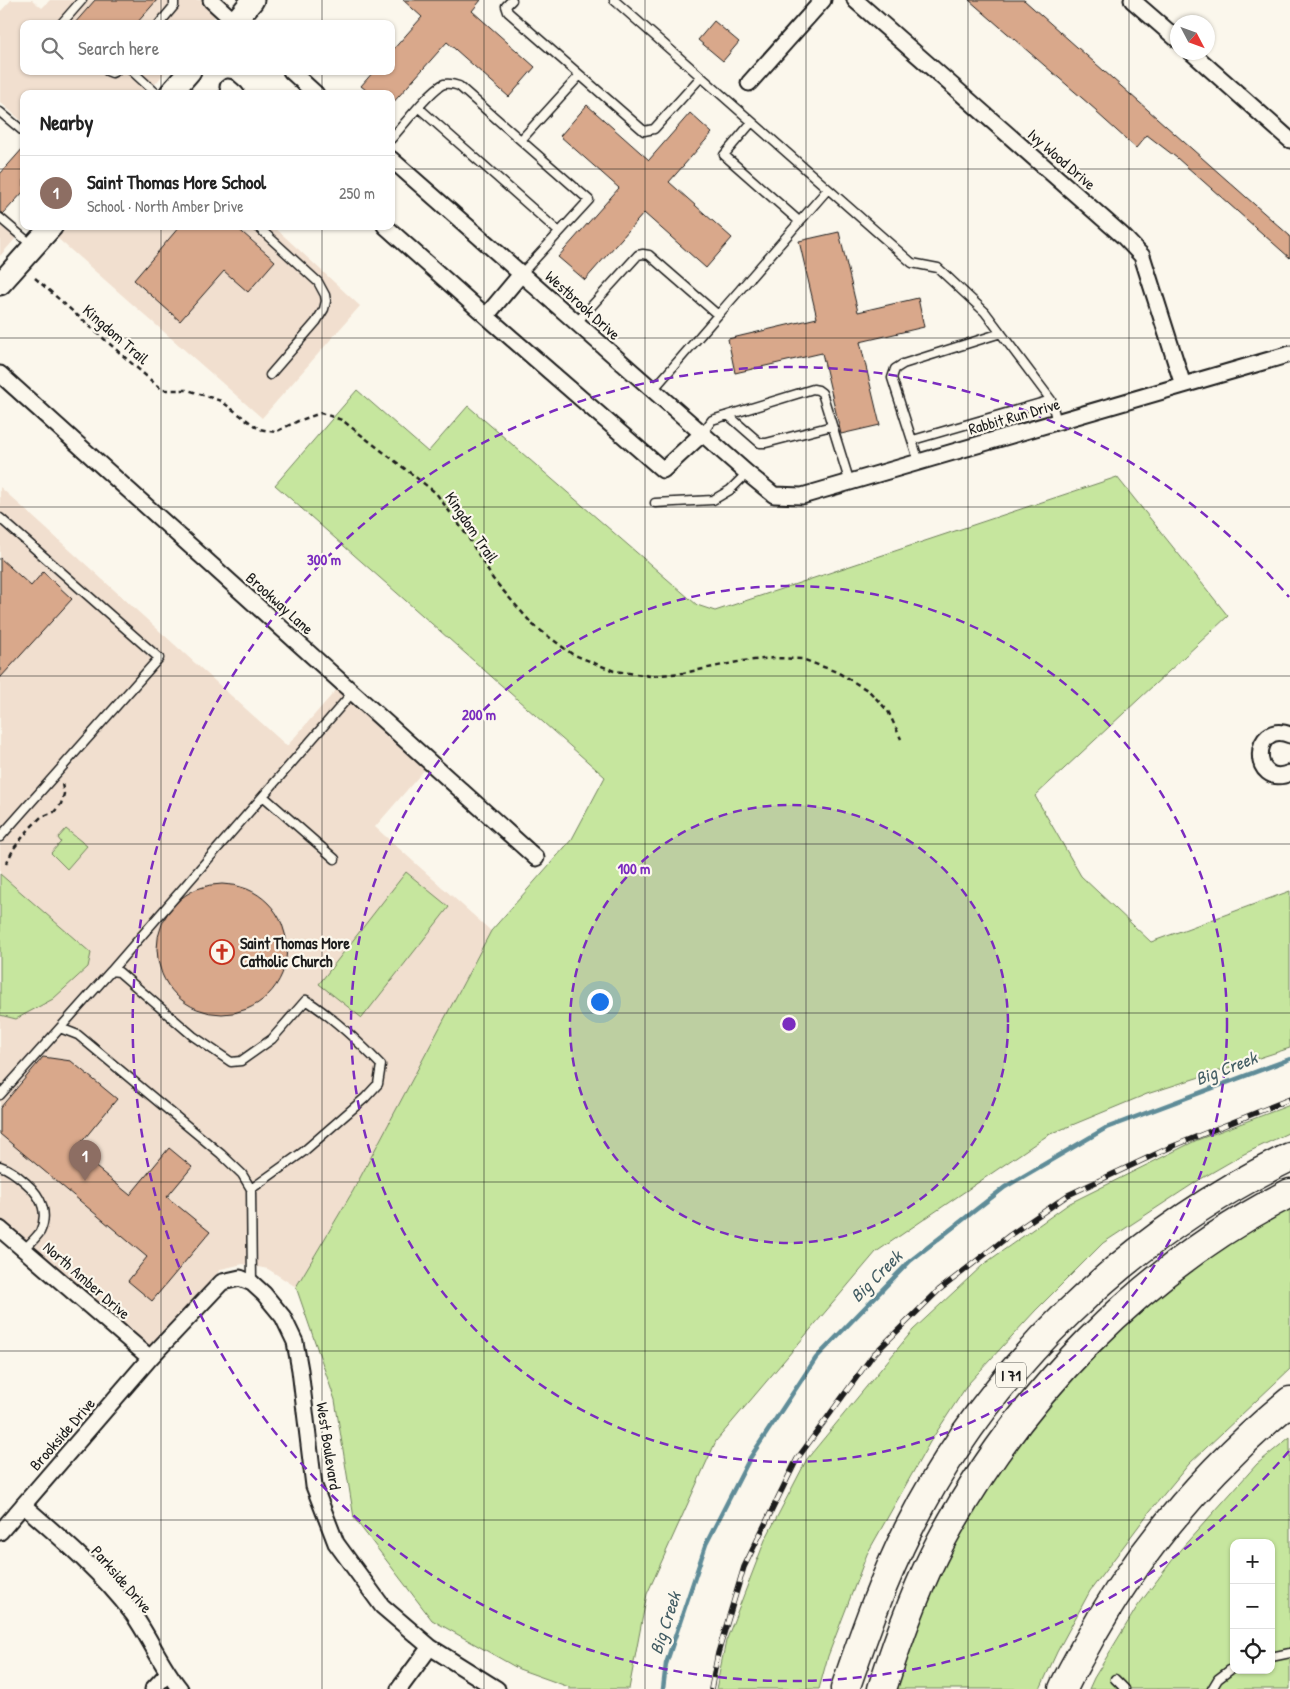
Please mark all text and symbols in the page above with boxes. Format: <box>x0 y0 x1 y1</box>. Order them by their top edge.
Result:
north arrow <box>1170 15 1215 60</box>
search box <box>20 20 395 75</box>
icon: search <box>38 34 66 62</box>
text: Search here <box>78 35 159 61</box>
text: Nearby <box>40 108 93 137</box>
street label: Ivy Wood Drive <box>1023 123 1101 195</box>
text: Saint Thomas More School <box>87 169 266 195</box>
text: 1 <box>53 182 59 204</box>
text: 250 m <box>339 182 375 204</box>
text: School · North Amber Drive <box>87 195 244 217</box>
street label: Westbrook Drive <box>541 265 626 345</box>
street label: Kingdom Trail <box>78 299 154 369</box>
street label: Rabbit Run Drive <box>966 392 1063 440</box>
street label: Kingdom Trail <box>440 487 504 567</box>
text: 300 m <box>307 549 341 570</box>
street label: Brookway Lane <box>242 567 319 640</box>
text: 200 m <box>462 704 496 725</box>
text: 100 m <box>618 858 650 879</box>
place label: Saint Thomas More Catholic Church <box>240 932 350 972</box>
church icon: Saint Thomas More Catholic Church <box>209 939 235 965</box>
your location <box>587 989 613 1015</box>
centre of rings <box>780 1015 798 1033</box>
water label: Big Creek <box>1192 1044 1262 1091</box>
pin: 1 <box>69 1140 101 1181</box>
street label: North Amber Drive <box>39 1236 136 1324</box>
water label: Big Creek <box>845 1243 909 1307</box>
road number: I 71 <box>996 1362 1026 1388</box>
street label: Brookside Drive <box>24 1392 100 1475</box>
street label: West Boulevard <box>311 1401 347 1491</box>
map controls <box>1230 1539 1275 1674</box>
button: + <box>1230 1539 1275 1584</box>
street label: Parkside Drive <box>86 1540 158 1618</box>
button: − <box>1230 1584 1275 1629</box>
water label: Big Creek <box>643 1587 687 1657</box>
button: locate <box>1230 1629 1275 1674</box>

